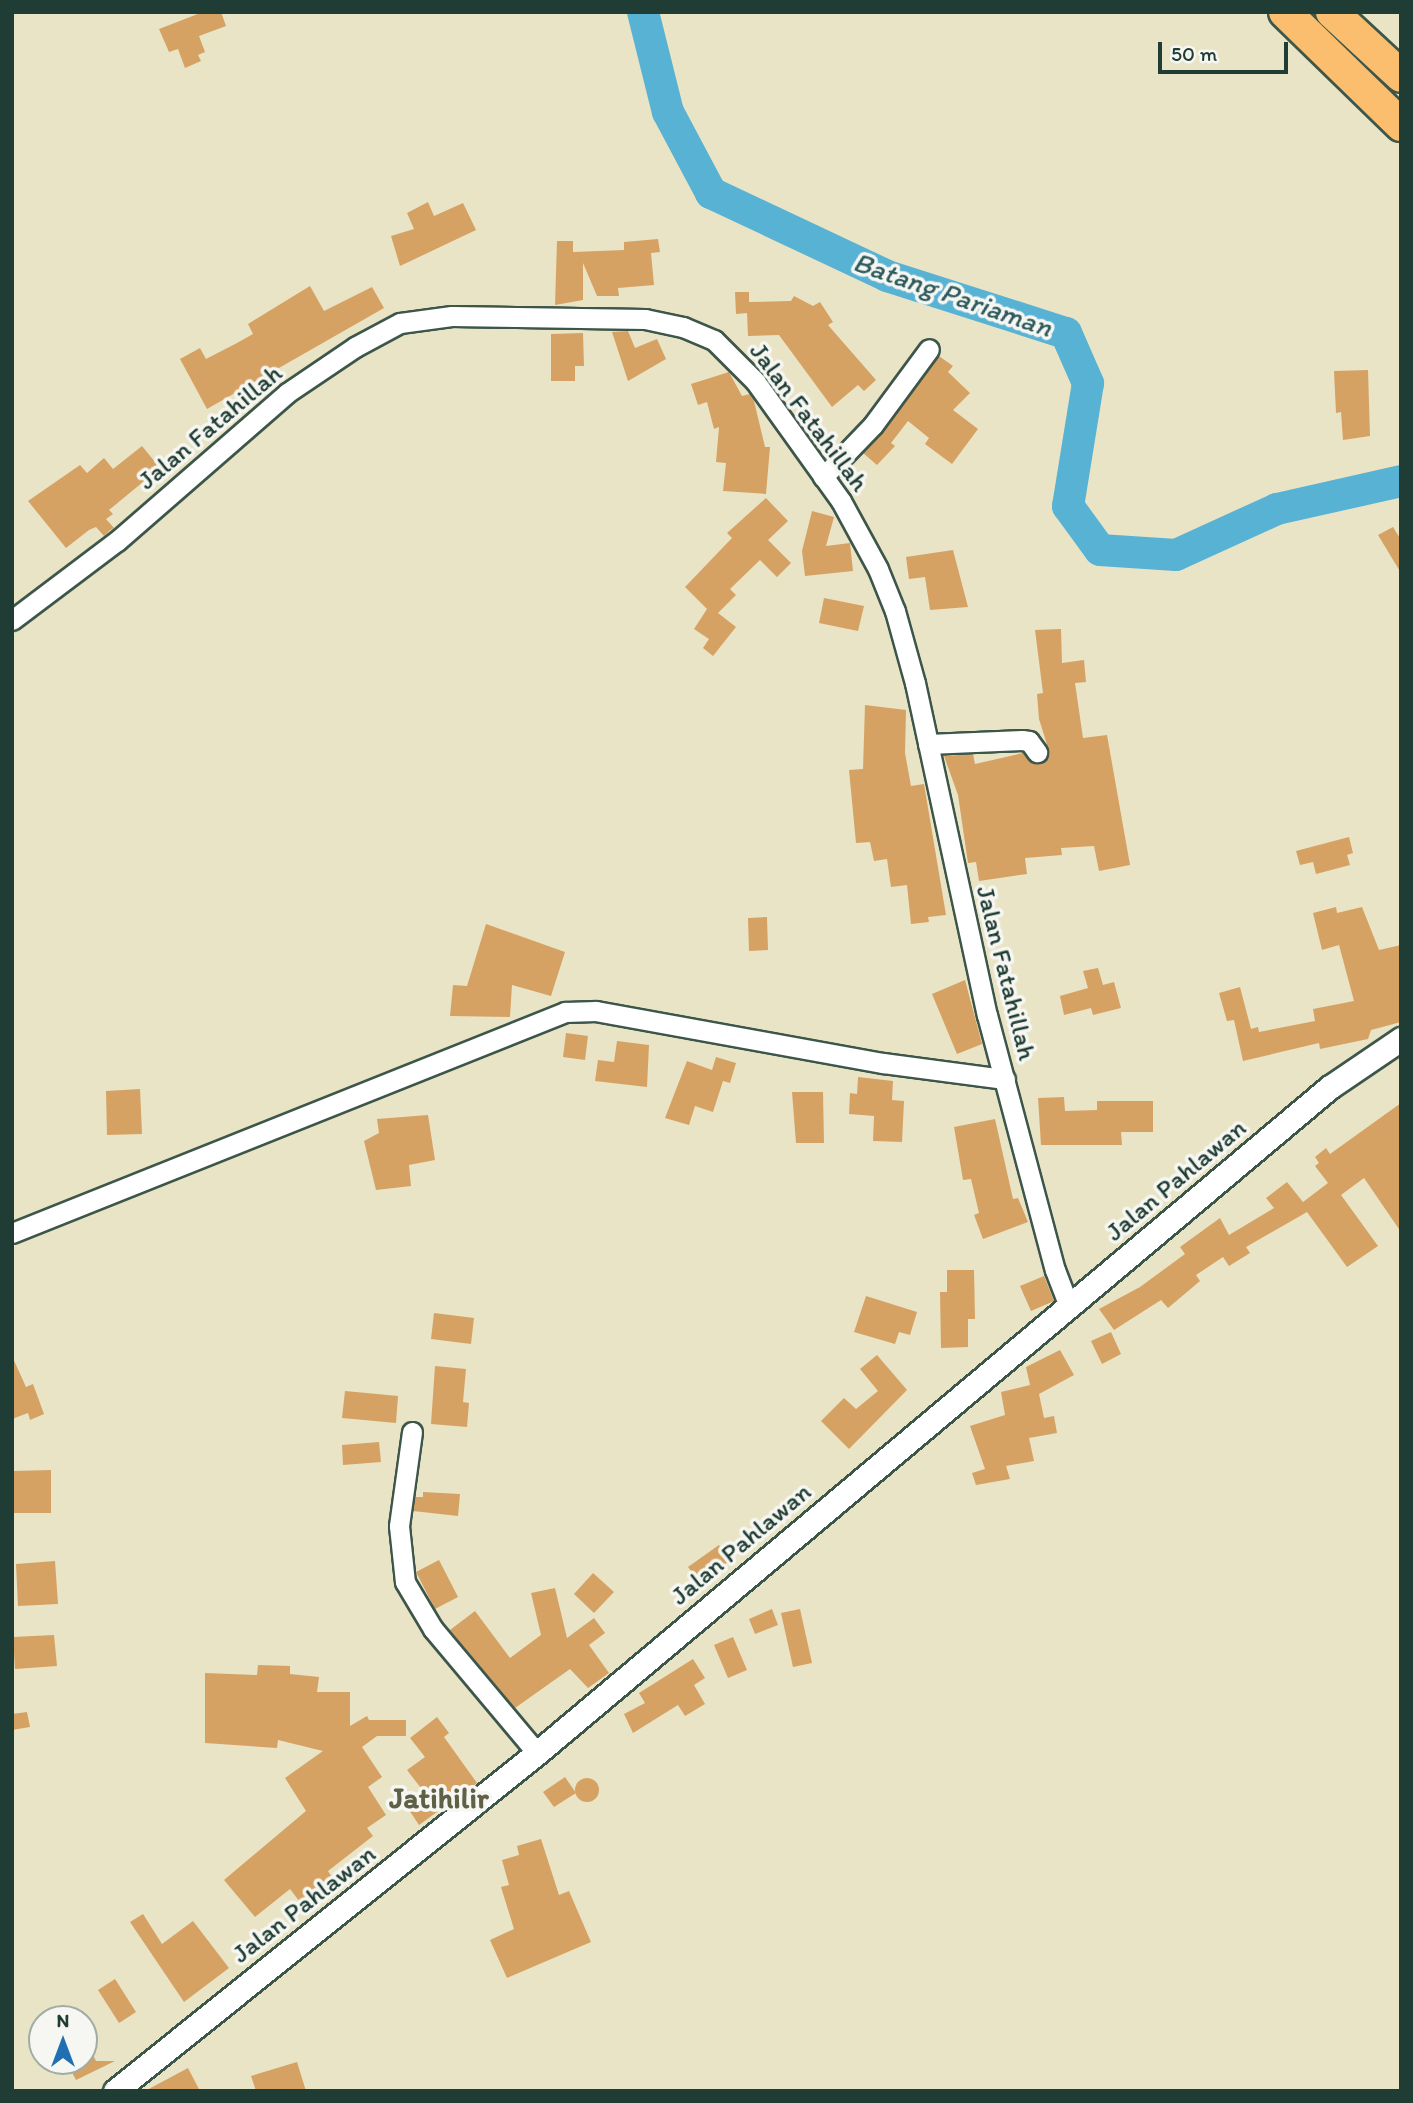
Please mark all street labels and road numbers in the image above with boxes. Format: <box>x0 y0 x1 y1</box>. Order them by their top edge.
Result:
street label: Jalan Fatahillah <box>744 338 874 496</box>
street label: Jalan Fatahillah <box>133 359 287 495</box>
street label: Jalan Fatahillah <box>970 884 1042 1062</box>
street label: Jalan Pahlawan <box>1100 1112 1252 1248</box>
street label: Jalan Pahlawan <box>665 1476 817 1612</box>
street label: Jalan Pahlawan <box>226 1838 382 1970</box>

